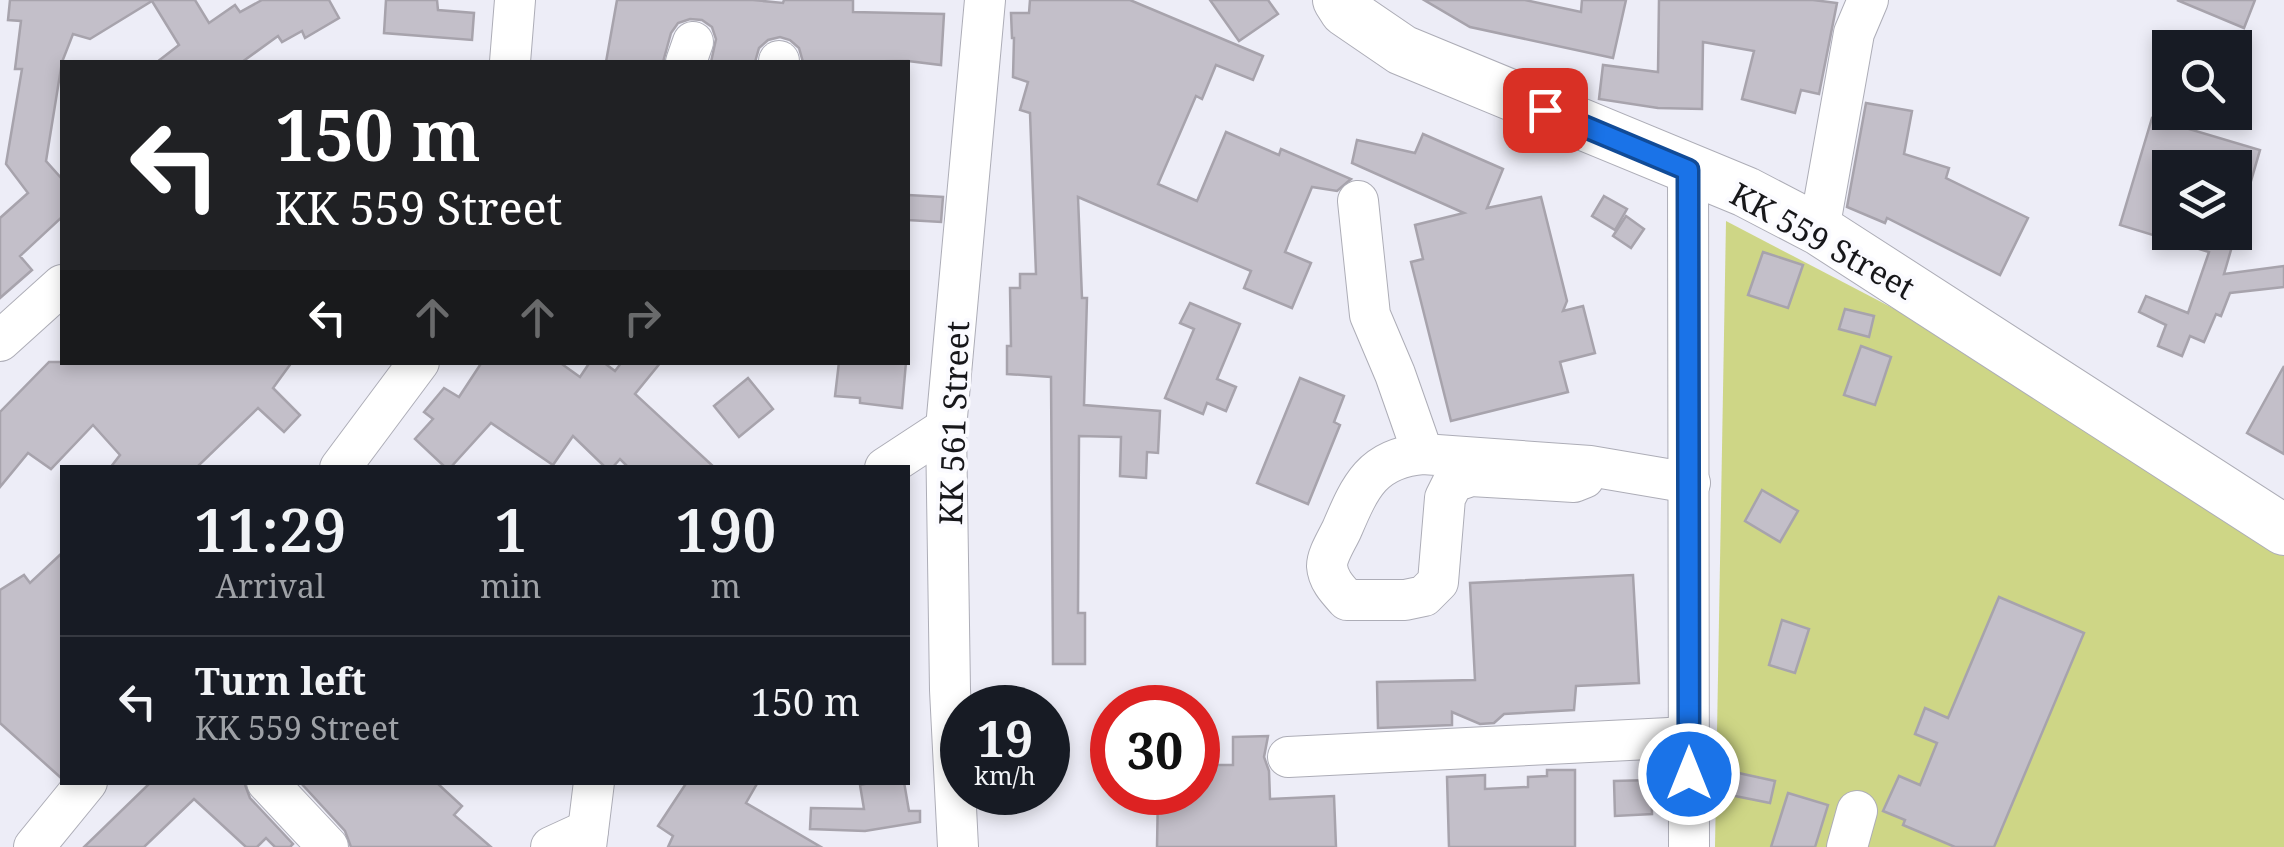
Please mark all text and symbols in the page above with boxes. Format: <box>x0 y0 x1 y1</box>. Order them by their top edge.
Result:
map controls <box>2152 30 2252 250</box>
button: search <box>2152 30 2252 130</box>
pin <box>1503 68 1588 153</box>
icon: arrive <box>1518 83 1573 138</box>
text: 150 m <box>275 86 481 182</box>
icon: left <box>110 100 240 230</box>
button: layers <box>2152 150 2252 250</box>
street label: KK 559 Street <box>1723 172 1923 308</box>
text: KK 559 Street <box>275 177 562 238</box>
icon: left <box>300 290 355 345</box>
icon: ahead <box>405 290 460 345</box>
icon: ahead <box>510 290 565 345</box>
icon: right <box>615 290 670 345</box>
street label: KK 561 Street <box>928 320 978 526</box>
text: 11:29 <box>194 488 347 570</box>
text: 1 <box>494 488 528 570</box>
text: 190 <box>675 488 776 570</box>
text: Arrival <box>215 564 325 607</box>
text: min <box>480 564 541 607</box>
text: m <box>711 564 741 607</box>
text: Turn left <box>195 654 366 706</box>
icon: left <box>110 674 165 729</box>
text: 150 m <box>750 675 860 727</box>
speed limit sign: 30 <box>1090 685 1220 815</box>
text: 19 <box>977 704 1033 772</box>
text: KK 559 Street <box>195 706 399 749</box>
position arrow <box>1637 722 1741 826</box>
text: km/h <box>974 758 1036 792</box>

